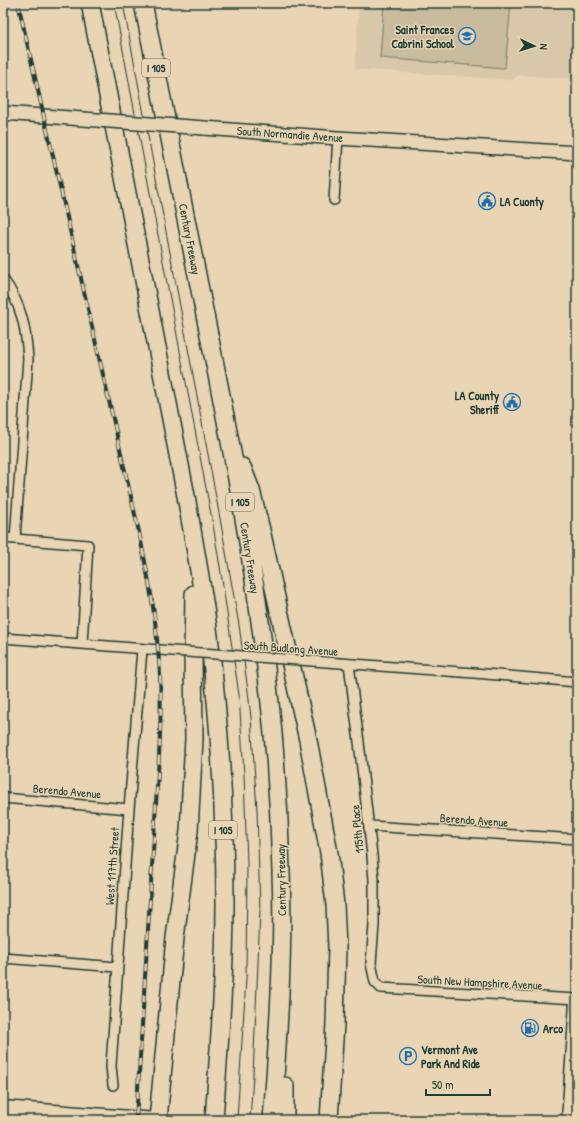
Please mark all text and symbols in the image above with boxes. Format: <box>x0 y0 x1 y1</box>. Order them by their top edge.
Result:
place label: Saint Frances Cabrini School <box>392 21 455 52</box>
school or university icon: Saint Frances Cabrini School <box>457 26 477 46</box>
north arrow <box>514 26 554 66</box>
text: N <box>537 43 551 50</box>
road number: I 105 <box>142 59 170 77</box>
street label: South Normandie Avenue <box>236 122 344 146</box>
public building icon: LA Cuonty <box>477 191 497 211</box>
place label: LA Cuonty <box>500 193 544 211</box>
street label: Century Freeway <box>175 202 205 276</box>
place label: LA County Sheriff <box>455 387 500 418</box>
public building icon: LA County Sheriff <box>502 392 522 412</box>
road number: I 105 <box>226 493 254 511</box>
street label: Century Freeway <box>236 521 264 595</box>
street label: South Budlong Avenue <box>243 636 339 660</box>
street label: Berendo Avenue <box>32 780 102 802</box>
street label: 115th Place <box>346 804 368 854</box>
street label: Berendo Avenue <box>439 809 509 831</box>
road number: I 105 <box>209 821 237 839</box>
street label: West 117th Street <box>101 826 123 906</box>
street label: Century Freeway <box>272 844 290 916</box>
street label: South New Hampshire Avenue <box>417 970 543 994</box>
fuel station icon: Arco <box>520 1018 540 1038</box>
place label: Arco <box>543 1020 563 1037</box>
place label: Vermont Ave Park And Ride <box>421 1041 480 1072</box>
parking icon: Vermont Ave Park And Ride <box>398 1046 418 1066</box>
scale bar <box>426 1071 490 1097</box>
text: 50 m <box>432 1076 453 1093</box>

